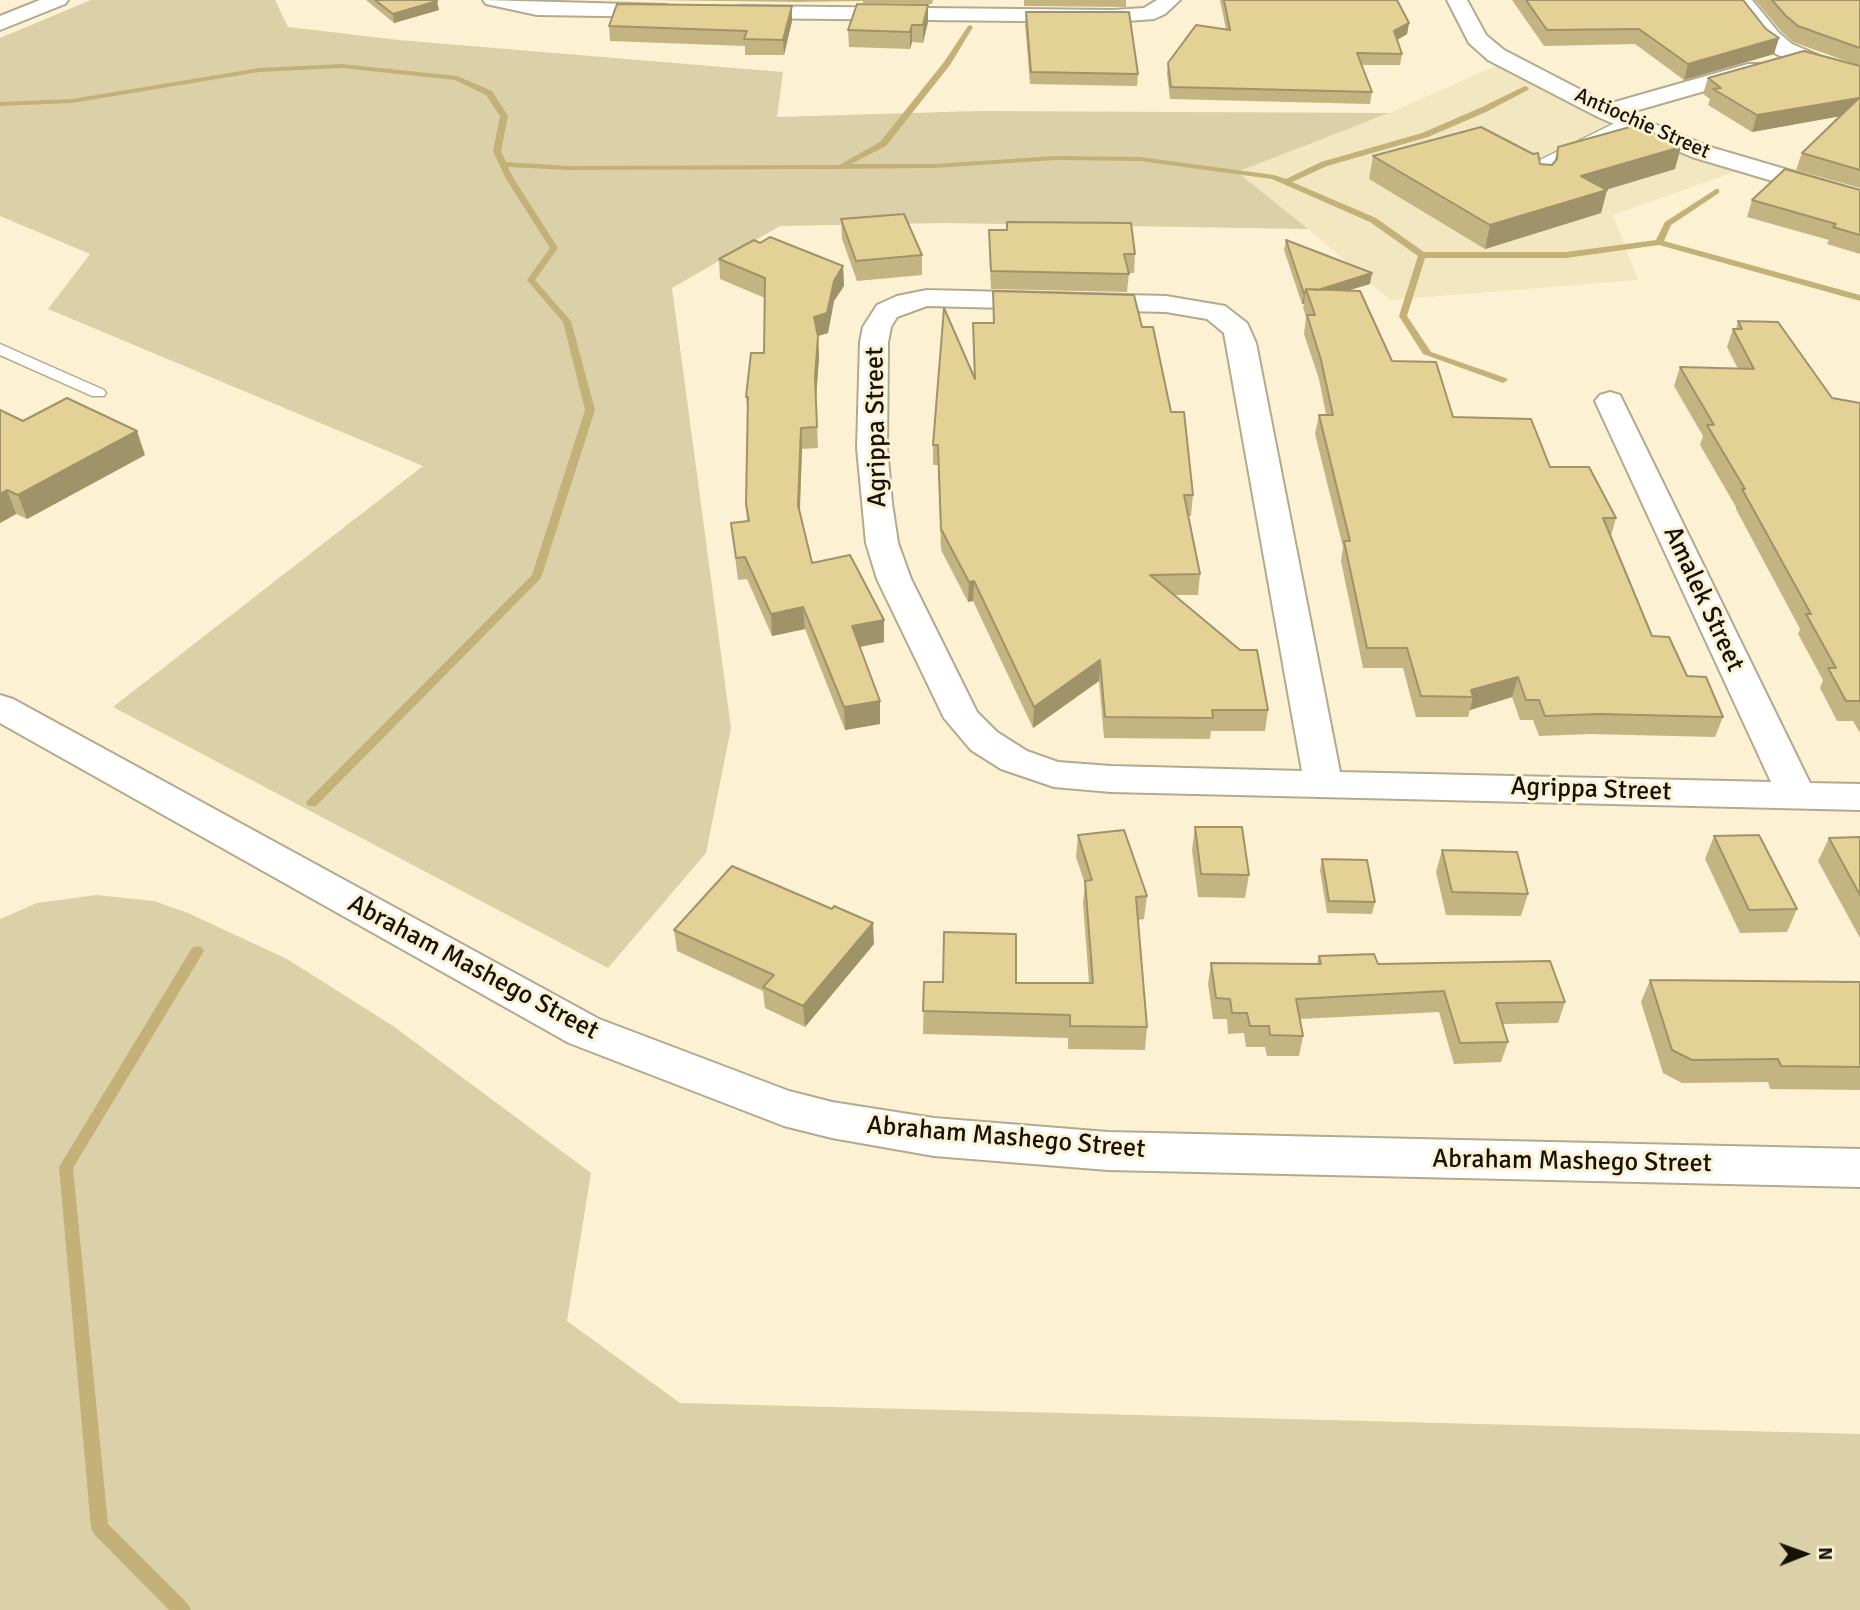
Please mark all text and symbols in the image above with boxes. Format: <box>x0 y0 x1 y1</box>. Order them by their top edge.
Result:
street label: Antiochie Street <box>1571 83 1713 165</box>
street label: Agrippa Street <box>860 346 894 508</box>
street label: Amalek Street <box>1656 521 1750 677</box>
street label: Agrippa Street <box>1510 772 1672 808</box>
street label: Abraham Mashego Street <box>342 889 604 1047</box>
street label: Abraham Mashego Street <box>865 1110 1147 1166</box>
street label: Abraham Mashego Street <box>1432 1144 1712 1180</box>
north arrow <box>1769 1519 1839 1589</box>
text: N <box>1813 1547 1837 1560</box>

